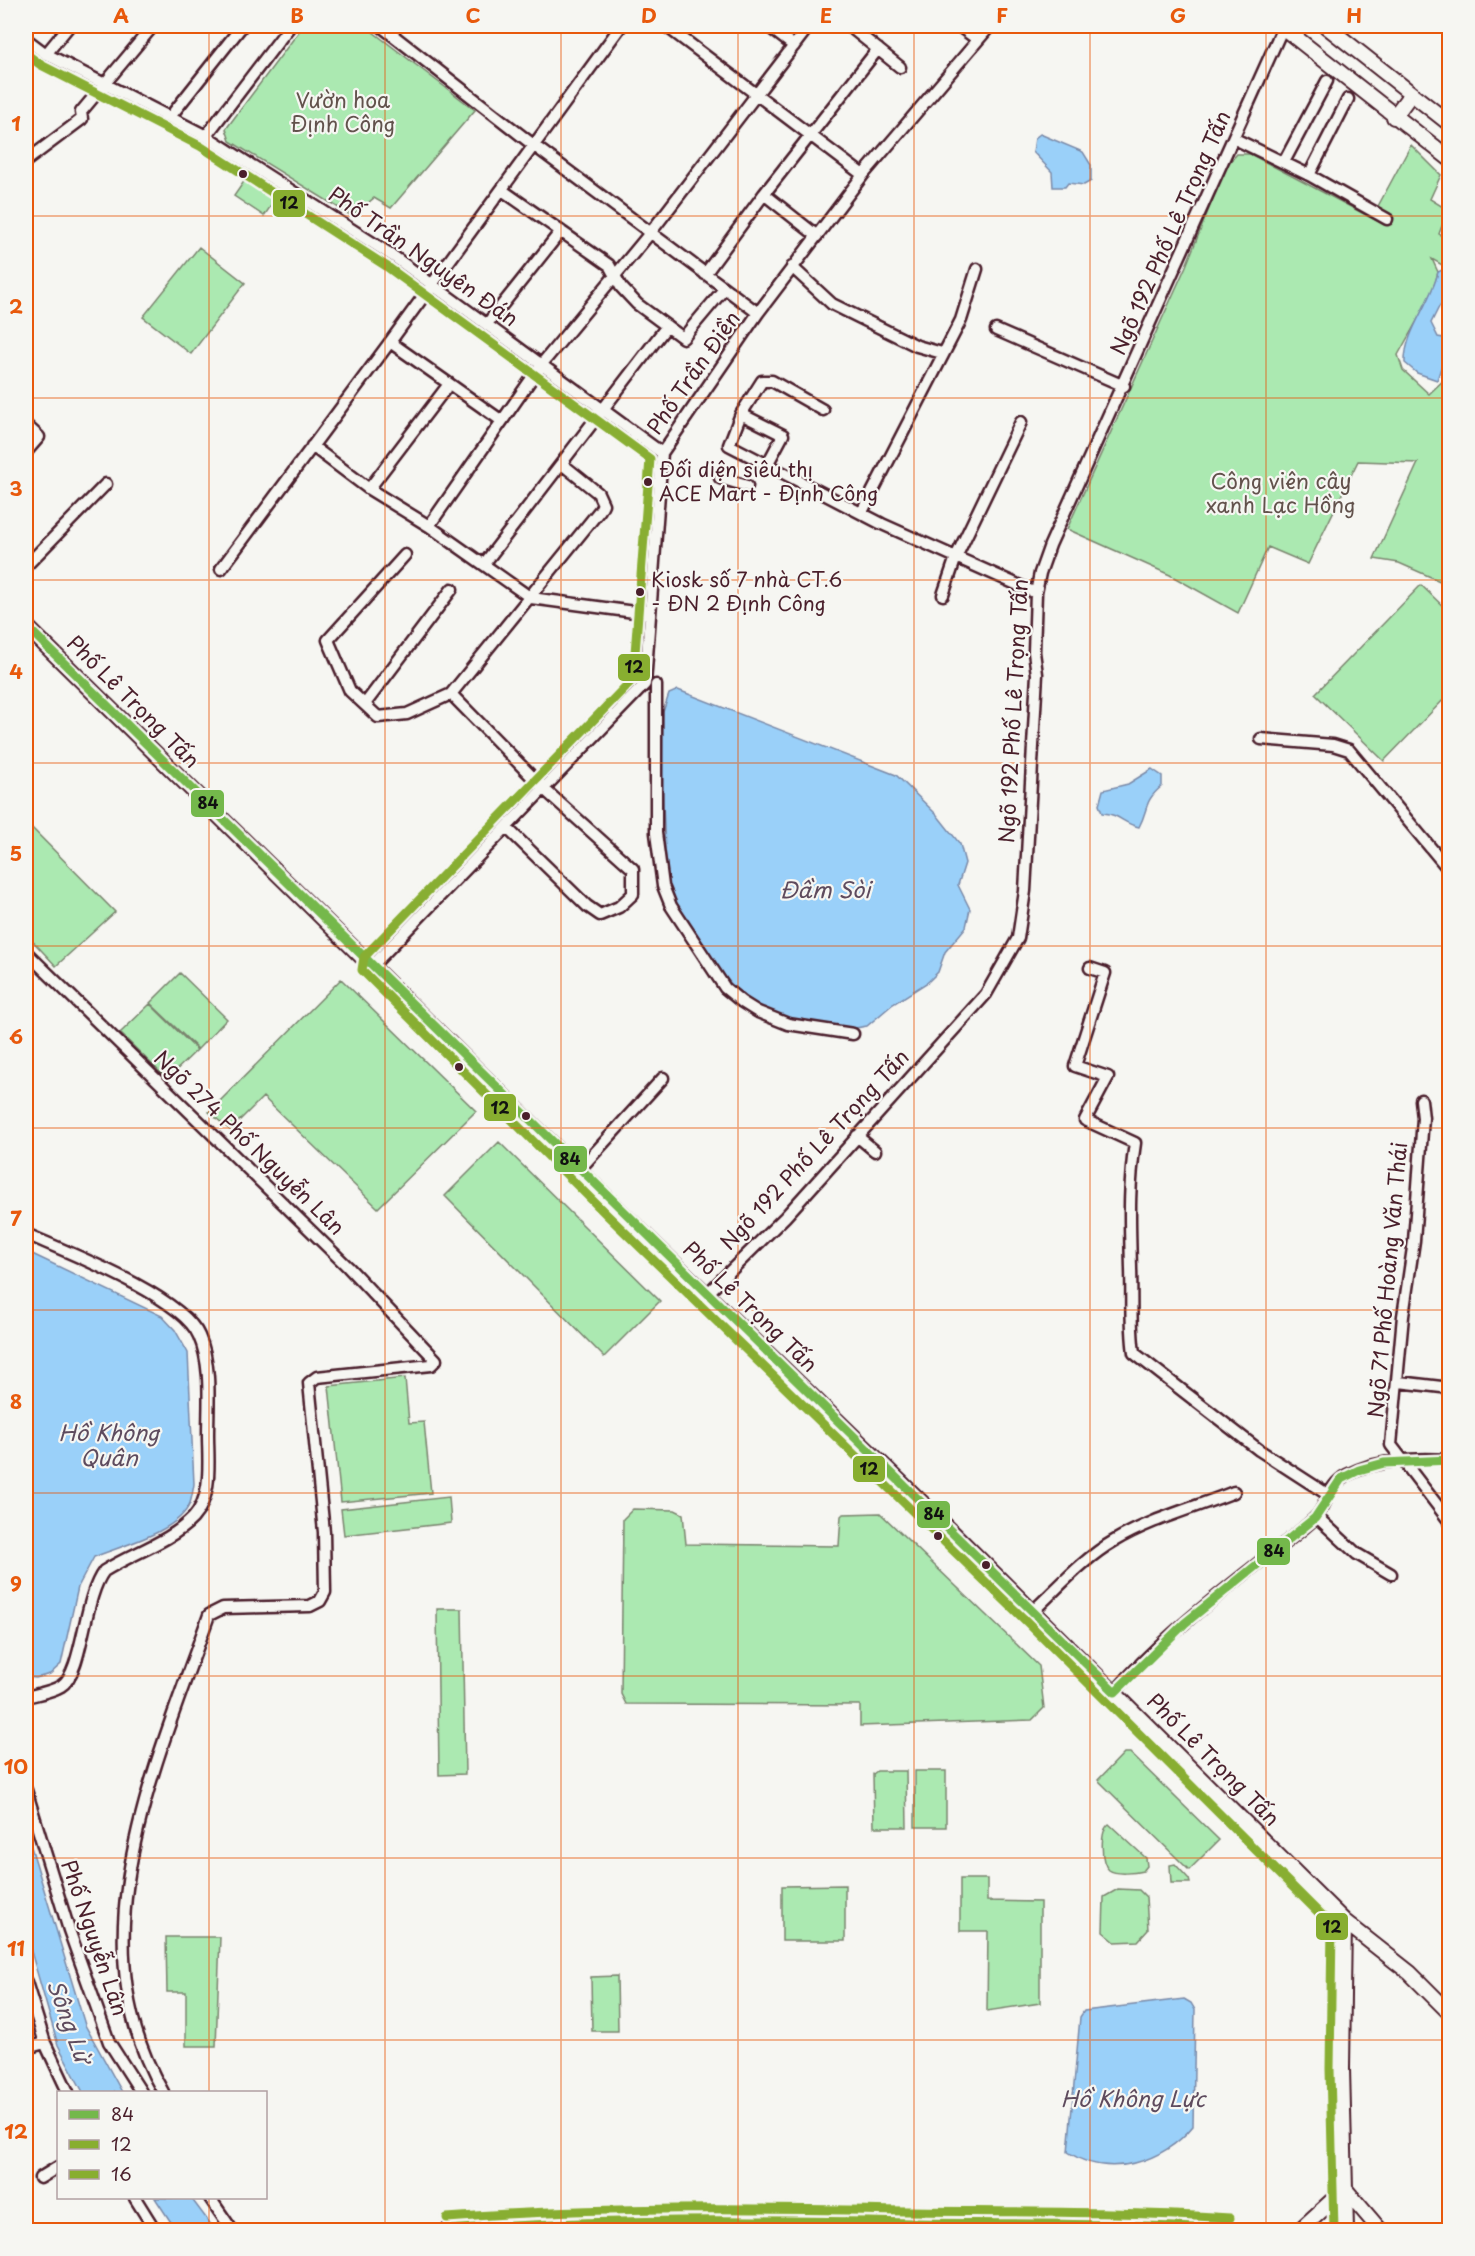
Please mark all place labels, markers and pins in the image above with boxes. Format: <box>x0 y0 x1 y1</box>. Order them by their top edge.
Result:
unlabelled marker <box>237 168 249 180</box>
place label: Đối diện siêu thị ACE Mart - Định Công <box>659 454 879 508</box>
marker: Đối diện siêu thị ACE Mart - Định Công <box>642 476 654 488</box>
place label: Kiosk số 7 nhà CT.6 - ĐN 2 Định Công <box>651 564 842 618</box>
marker: Kiosk số 7 nhà CT.6 - ĐN 2 Định Công <box>634 586 646 598</box>
unlabelled marker <box>453 1061 465 1073</box>
unlabelled marker <box>520 1110 532 1122</box>
unlabelled marker <box>932 1530 944 1542</box>
unlabelled marker <box>980 1559 992 1571</box>

